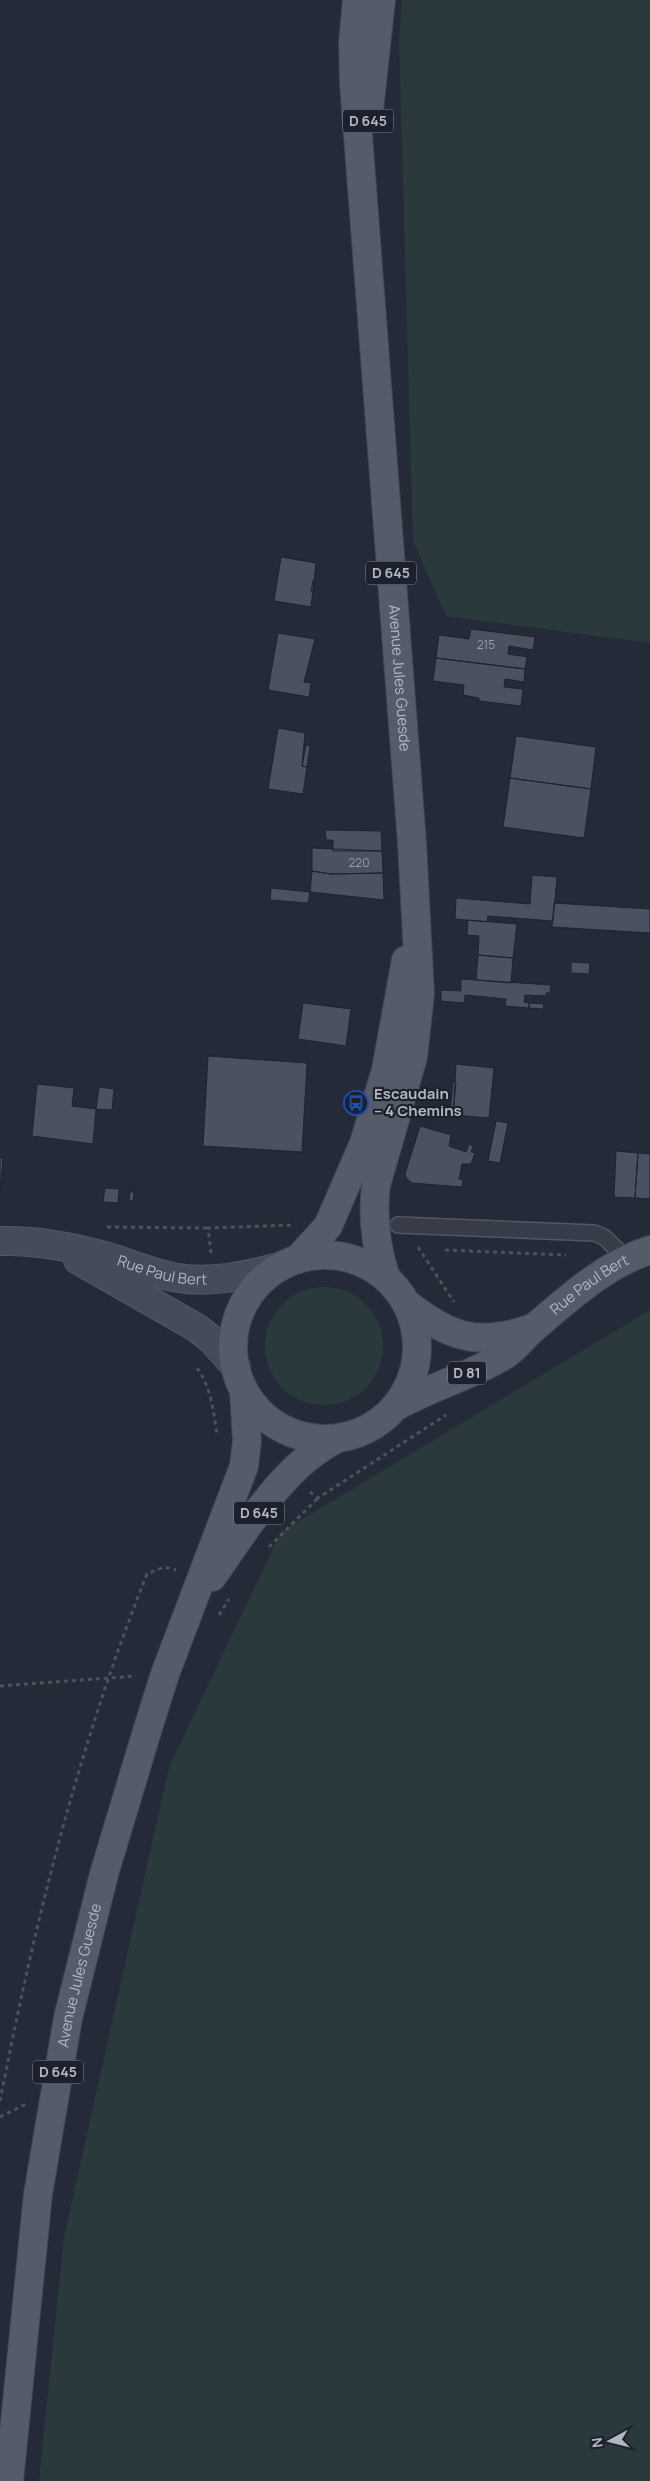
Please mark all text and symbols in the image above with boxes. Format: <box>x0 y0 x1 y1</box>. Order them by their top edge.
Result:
road number: D 645 <box>343 110 393 132</box>
road number: D 645 <box>366 562 416 584</box>
street label: Avenue Jules Guesde <box>384 604 416 752</box>
house number: 215 <box>477 636 495 653</box>
house number: 220 <box>348 854 370 871</box>
place label: Escaudain – 4 Chemins <box>374 1083 462 1121</box>
bus stop icon: Escaudain – 4 Chemins <box>343 1090 369 1116</box>
street label: Rue Paul Bert <box>545 1249 632 1320</box>
street label: Rue Paul Bert <box>115 1250 207 1290</box>
road number: D 81 <box>448 1362 486 1385</box>
road number: D 645 <box>234 1502 284 1525</box>
street label: Avenue Jules Guesde <box>52 1901 106 2049</box>
road number: D 645 <box>33 2060 83 2084</box>
north arrow <box>585 2416 635 2466</box>
text: N <box>587 2436 607 2449</box>

